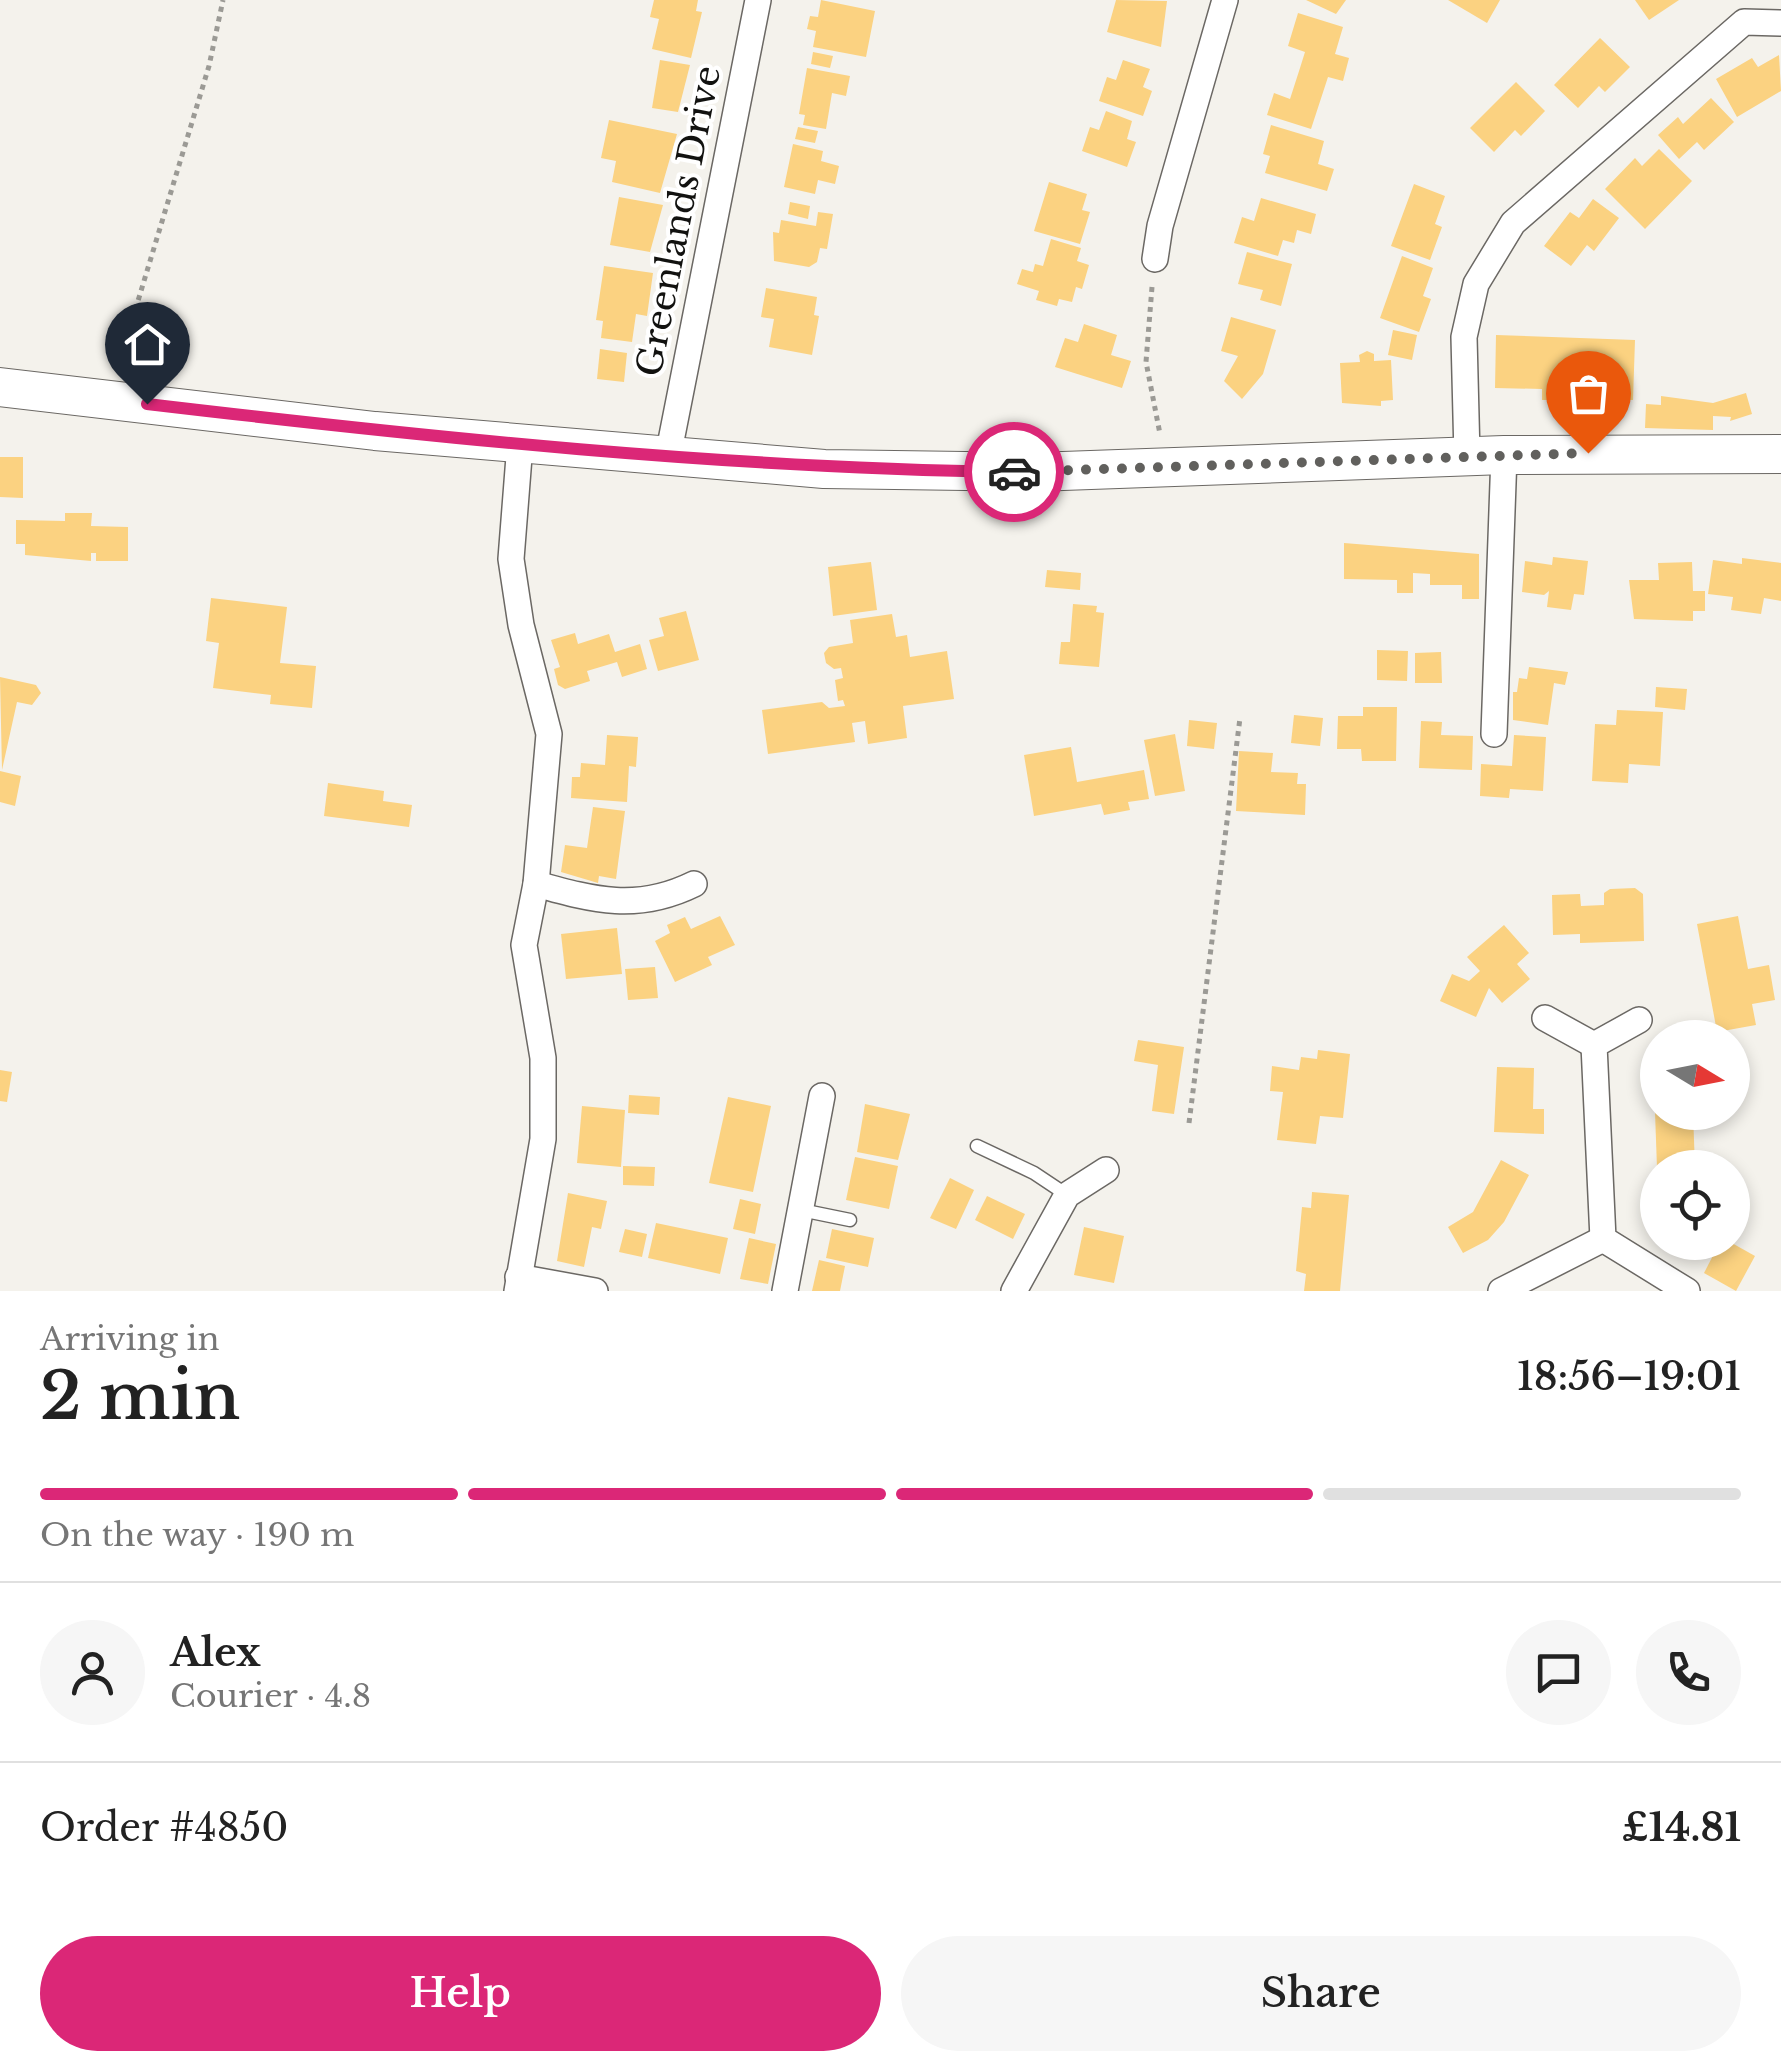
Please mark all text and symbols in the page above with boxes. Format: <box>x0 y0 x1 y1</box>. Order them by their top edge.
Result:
street label: Greenlands Drive <box>627 62 729 380</box>
pin <box>105 302 190 405</box>
icon: home <box>120 317 175 372</box>
pin <box>1546 351 1631 454</box>
icon: bag <box>1561 366 1616 421</box>
courier <box>964 422 1064 522</box>
icon: car <box>987 445 1042 500</box>
north arrow <box>1640 1020 1750 1130</box>
map controls <box>1640 1020 1750 1260</box>
button: locate <box>1640 1150 1750 1260</box>
text: Arriving in <box>40 1319 219 1359</box>
text: 18:56–19:01 <box>1517 1353 1741 1400</box>
text: 2 min <box>40 1356 240 1437</box>
text: On the way · 190 m <box>40 1515 354 1555</box>
button: person <box>40 1620 145 1725</box>
button: chat <box>1506 1620 1611 1725</box>
button: phone <box>1636 1620 1741 1725</box>
text: Alex <box>170 1629 261 1676</box>
text: Courier · 4.8 <box>170 1676 371 1716</box>
text: Order #4850 <box>40 1804 288 1851</box>
text: £14.81 <box>1622 1804 1741 1851</box>
button: Help <box>40 1936 881 2051</box>
button: Share <box>901 1936 1741 2051</box>

